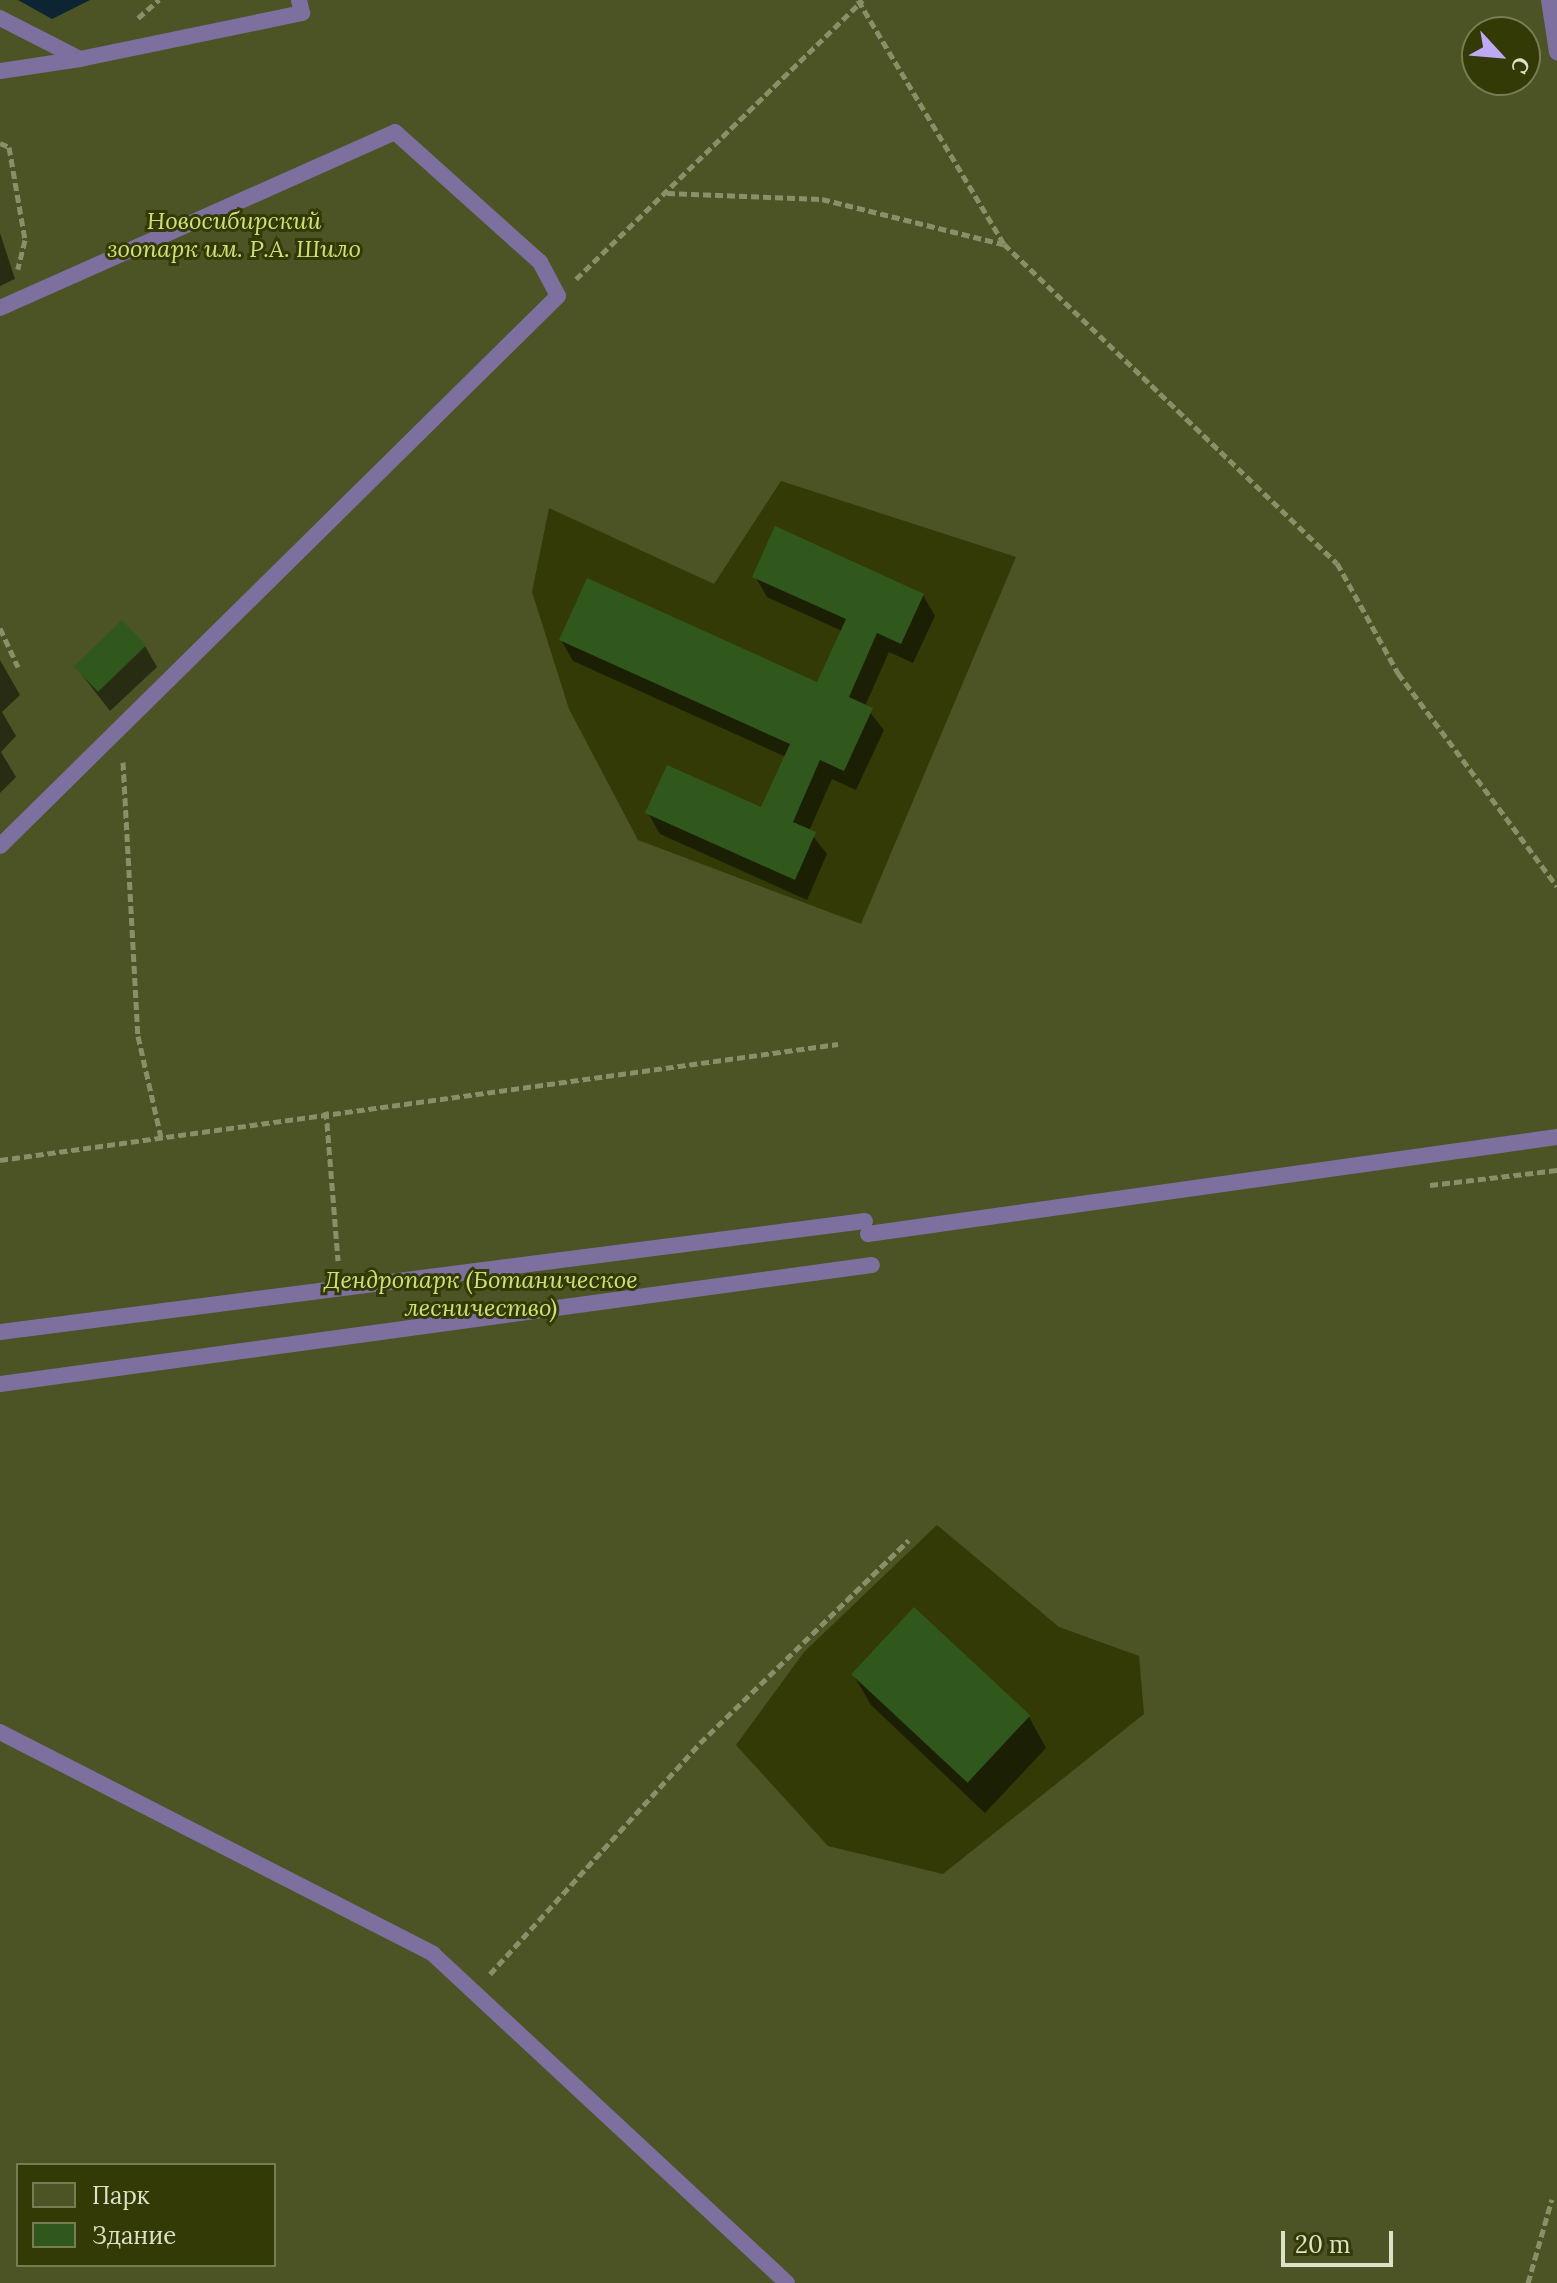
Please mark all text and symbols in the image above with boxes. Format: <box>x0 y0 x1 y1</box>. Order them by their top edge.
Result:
north arrow <box>1461 16 1541 96</box>
text: С <box>1505 53 1537 79</box>
park label: Новосибирский зоопарк им. Р.А. Шило <box>107 207 361 263</box>
park label: Дендропарк (Ботаническое лесничество) <box>324 1266 638 1322</box>
legend <box>16 2163 276 2267</box>
text: Парк <box>92 2180 150 2211</box>
scale bar <box>1285 2215 1397 2265</box>
text: Здание <box>92 2220 176 2251</box>
text: 20 m <box>1295 2229 1351 2260</box>

